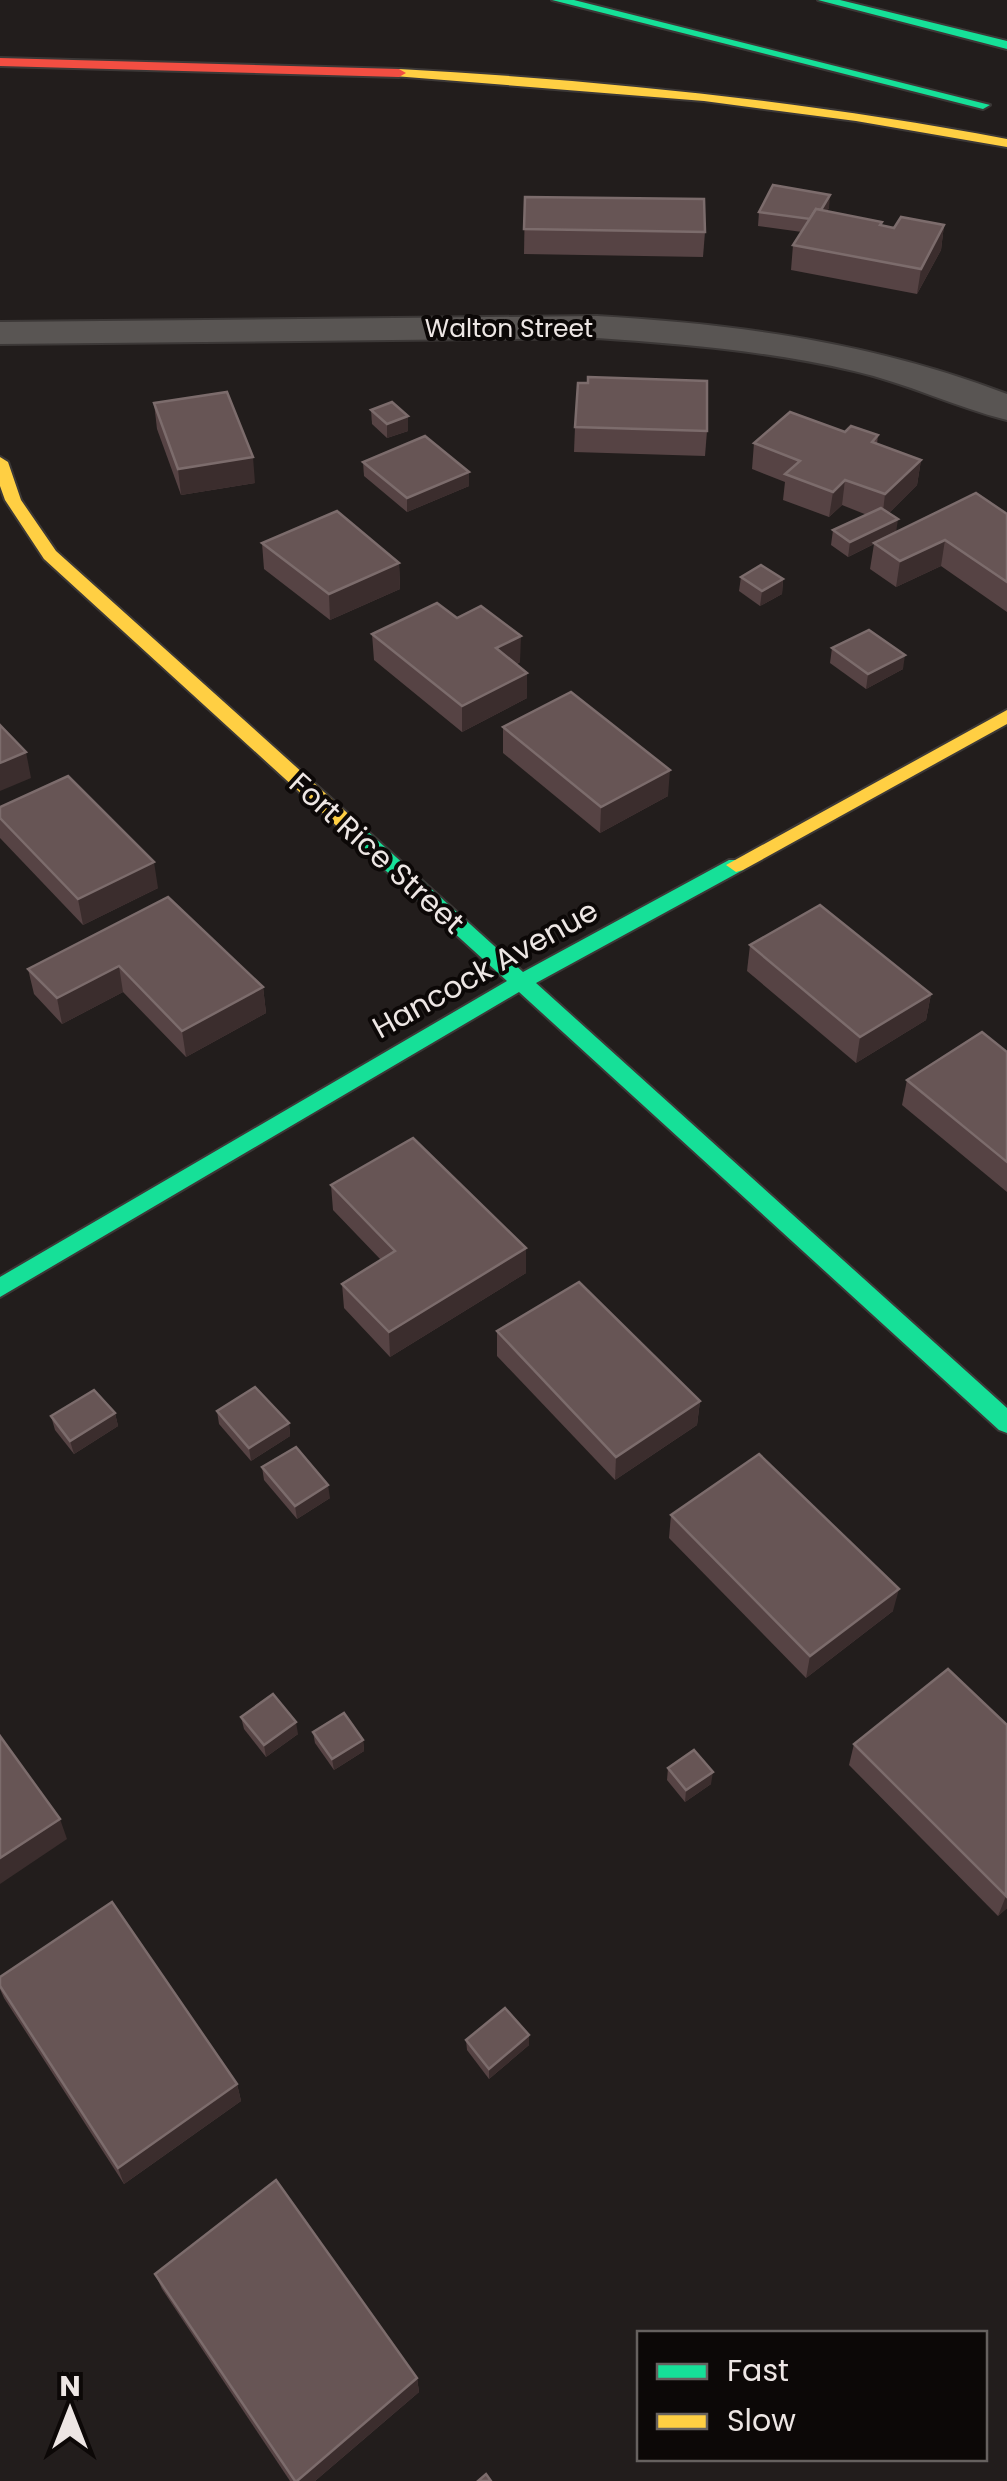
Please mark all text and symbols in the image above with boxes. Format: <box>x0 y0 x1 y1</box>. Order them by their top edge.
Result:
street label: Walton Street <box>425 311 593 346</box>
street label: Fort Rice Street <box>280 763 474 943</box>
street label: Hancock Avenue <box>364 889 606 1049</box>
legend <box>637 2331 987 2461</box>
text: Fast <box>727 2349 789 2392</box>
north arrow <box>20 2361 120 2461</box>
text: N <box>59 2367 81 2406</box>
text: Slow <box>727 2399 796 2442</box>

